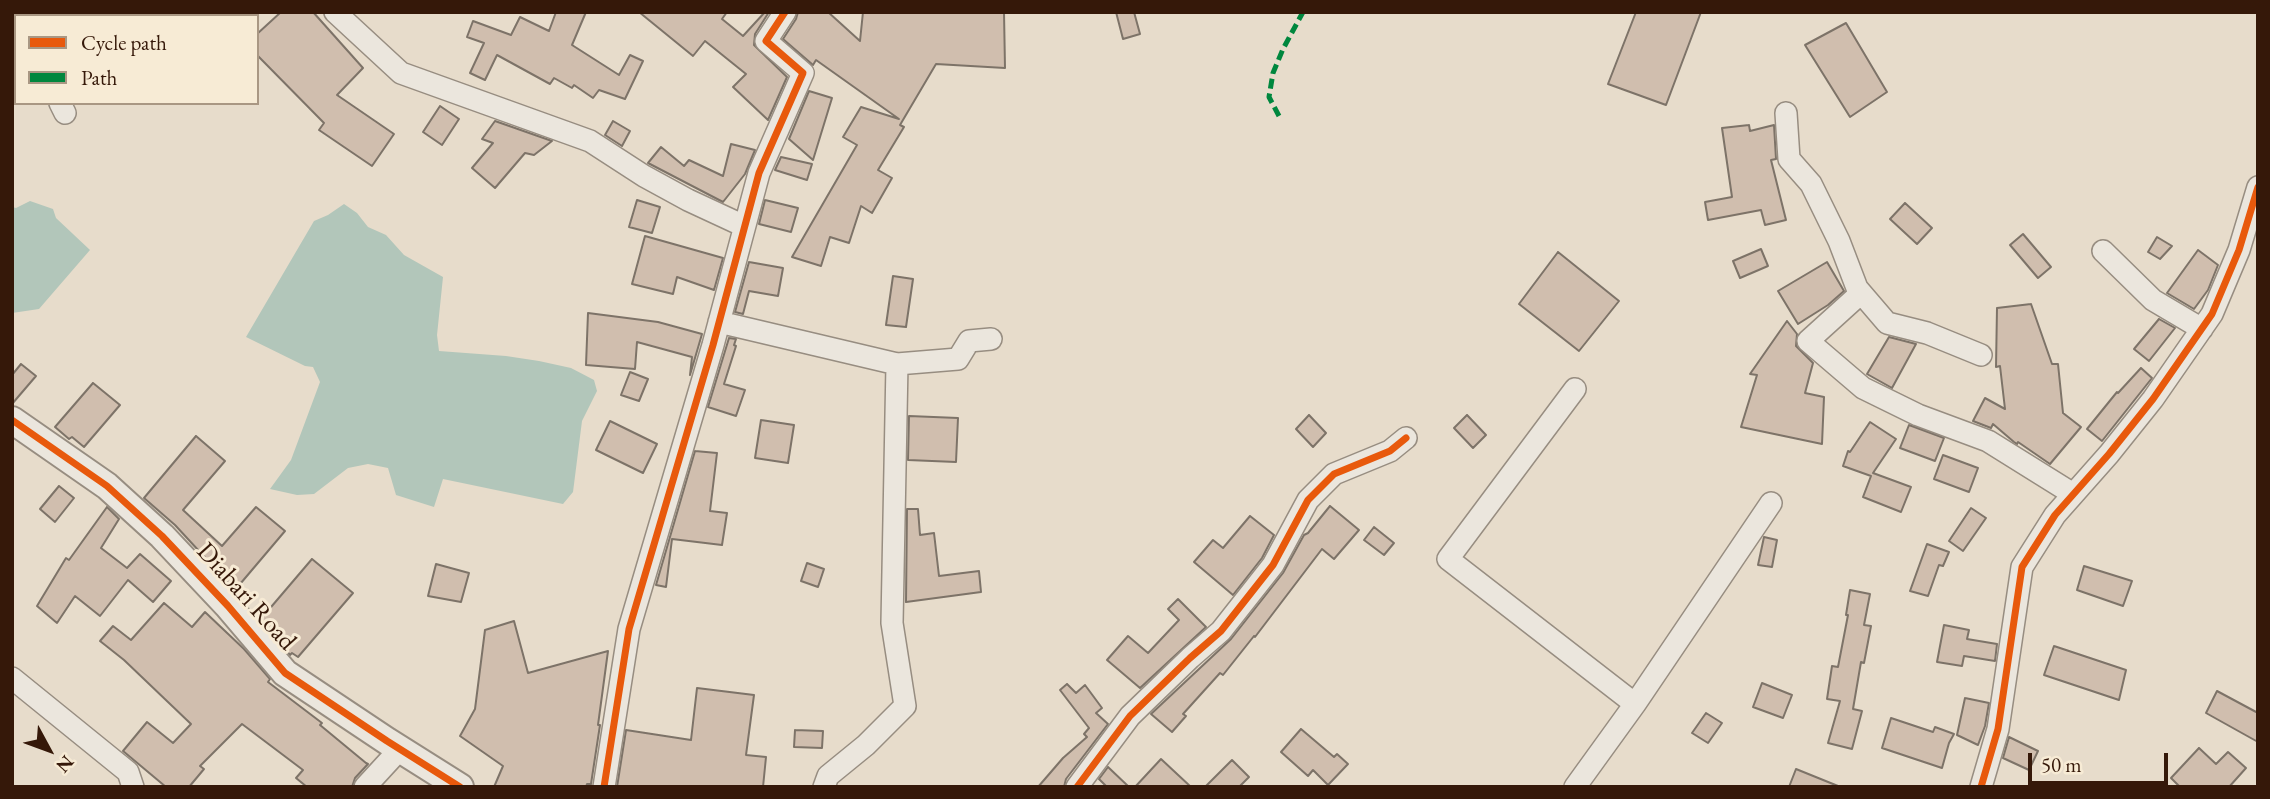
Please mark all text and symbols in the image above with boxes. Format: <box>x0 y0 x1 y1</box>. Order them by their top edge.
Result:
legend <box>14 14 259 105</box>
text: Cycle path <box>81 29 167 56</box>
text: Path <box>81 64 117 91</box>
street label: Diabari Road <box>189 537 303 657</box>
north arrow <box>14 715 84 785</box>
scale bar <box>2032 740 2172 784</box>
text: N <box>51 750 80 778</box>
text: 50 m <box>2041 751 2082 778</box>

